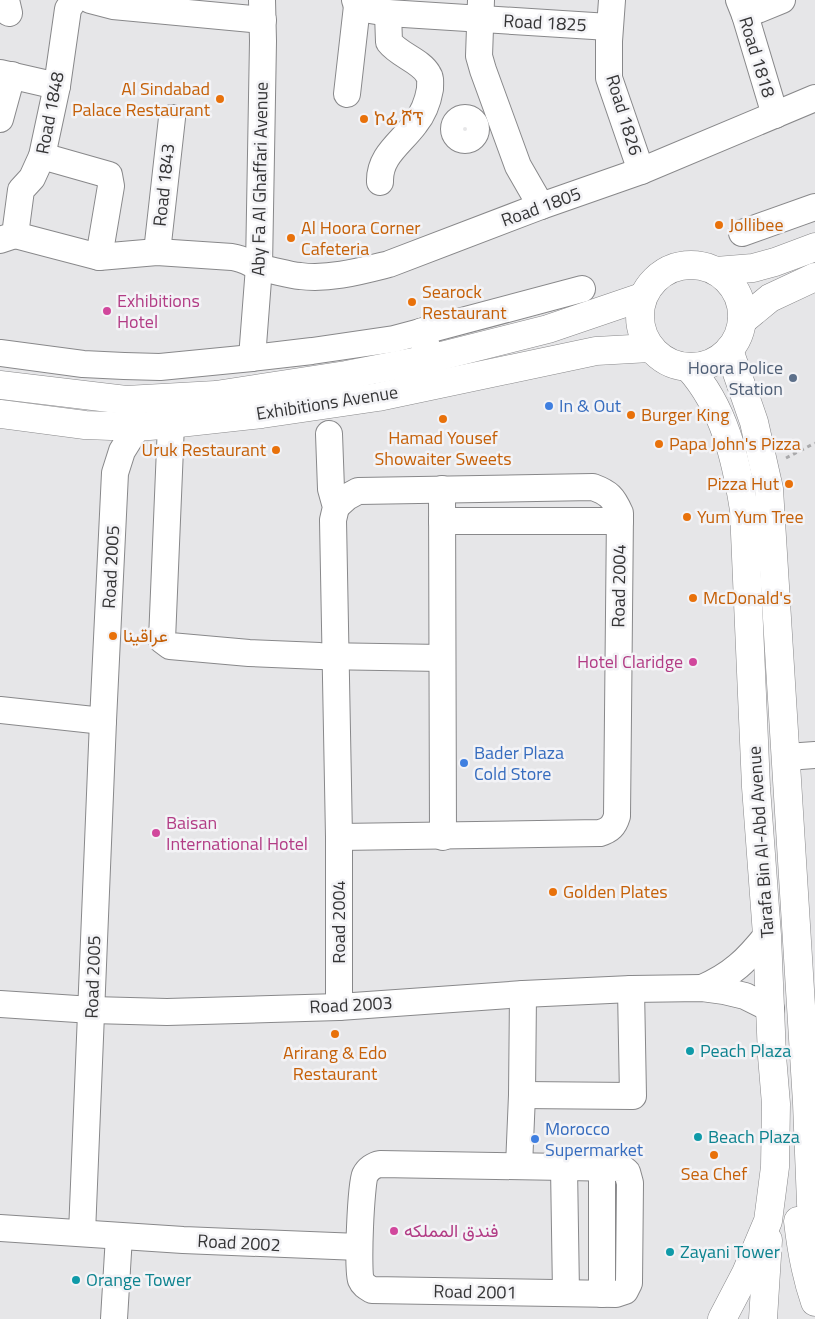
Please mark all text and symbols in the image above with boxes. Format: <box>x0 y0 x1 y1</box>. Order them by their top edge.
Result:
street label: Road 1825 <box>503 7 587 38</box>
street label: Road 1818 <box>732 13 783 101</box>
street label: Road 1848 <box>28 69 71 156</box>
street label: Road 1826 <box>599 71 650 159</box>
place label: Al Sindabad Palace Restaurant <box>72 75 211 123</box>
street label: Aby Fa Al Ghaffari Avenue <box>244 82 275 276</box>
marker: Al Sindabad Palace Restaurant <box>214 93 226 105</box>
place label: ኮፊ ሾፕ <box>374 105 423 132</box>
marker: ኮፊ ሾፕ <box>358 113 370 125</box>
street label: Road 1843 <box>146 142 181 228</box>
street label: Road 1805 <box>497 180 585 233</box>
place label: Jollibee <box>729 211 784 238</box>
place label: Al Hoora Corner Cafeteria <box>301 214 420 262</box>
marker: Jollibee <box>713 219 725 231</box>
marker: Al Hoora Corner Cafeteria <box>285 232 297 244</box>
place label: Searock Restaurant <box>422 278 507 326</box>
place label: Exhibitions Hotel <box>117 287 200 335</box>
marker: Searock Restaurant <box>406 296 418 308</box>
marker: Exhibitions Hotel <box>101 305 113 317</box>
place label: Hoora Police Station <box>688 354 783 402</box>
marker: Hoora Police Station <box>787 372 799 384</box>
street label: Exhibitions Avenue <box>254 378 400 427</box>
place label: In & Out <box>559 392 622 419</box>
marker: In & Out <box>543 400 555 412</box>
place label: Burger King <box>641 401 729 428</box>
marker: Burger King <box>625 409 637 421</box>
marker: Hamad Yousef Showaiter Sweets <box>437 413 449 425</box>
place label: Hamad Yousef Showaiter Sweets <box>374 424 512 472</box>
place label: Papa John's Pizza <box>669 430 801 457</box>
place label: Uruk Restaurant <box>142 436 267 463</box>
marker: Papa John's Pizza <box>653 438 665 450</box>
marker: Uruk Restaurant <box>270 444 282 456</box>
place label: Pizza Hut <box>707 470 780 497</box>
marker: Pizza Hut <box>783 478 795 490</box>
place label: Yum Yum Tree <box>697 503 804 530</box>
marker: Yum Yum Tree <box>681 511 693 523</box>
street label: Road 2005 <box>95 525 126 609</box>
street label: Road 2004 <box>604 544 633 628</box>
place label: McDonald's <box>703 584 791 611</box>
marker: McDonald's <box>687 592 699 604</box>
place label: عراقينا <box>123 622 168 649</box>
marker: عراقينا <box>107 630 119 642</box>
place label: Hotel Claridge <box>577 648 683 675</box>
marker: Hotel Claridge <box>687 656 699 668</box>
place label: Bader Plaza Cold Store <box>474 739 564 787</box>
street label: Tarafa Bin Al-Abd Avenue <box>740 745 781 939</box>
marker: Bader Plaza Cold Store <box>458 757 470 769</box>
place label: Baisan International Hotel <box>166 809 308 857</box>
marker: Baisan International Hotel <box>150 827 162 839</box>
place label: Golden Plates <box>563 878 668 905</box>
street label: Road 2004 <box>325 880 352 964</box>
marker: Golden Plates <box>547 886 559 898</box>
street label: Road 2005 <box>78 935 107 1019</box>
street label: Road 2003 <box>309 989 393 1020</box>
marker: Arirang & Edo Restaurant <box>329 1028 341 1040</box>
place label: Peach Plaza <box>700 1037 791 1064</box>
place label: Arirang & Edo Restaurant <box>283 1039 387 1087</box>
marker: Peach Plaza <box>684 1045 696 1057</box>
place label: Morocco Supermarket <box>545 1115 644 1163</box>
place label: Beach Plaza <box>708 1123 800 1150</box>
marker: Beach Plaza <box>692 1131 704 1143</box>
marker: Morocco Supermarket <box>529 1133 541 1145</box>
marker: Sea Chef <box>708 1149 720 1161</box>
place label: Sea Chef <box>681 1160 747 1187</box>
place label: فندق المملكه <box>404 1217 499 1244</box>
marker: فندق المملكه <box>388 1225 400 1237</box>
street label: Road 2002 <box>197 1227 281 1258</box>
place label: Zayani Tower <box>680 1238 780 1265</box>
marker: Zayani Tower <box>664 1246 676 1258</box>
place label: Orange Tower <box>86 1266 191 1293</box>
marker: Orange Tower <box>70 1274 82 1286</box>
street label: Road 2001 <box>433 1277 517 1306</box>

